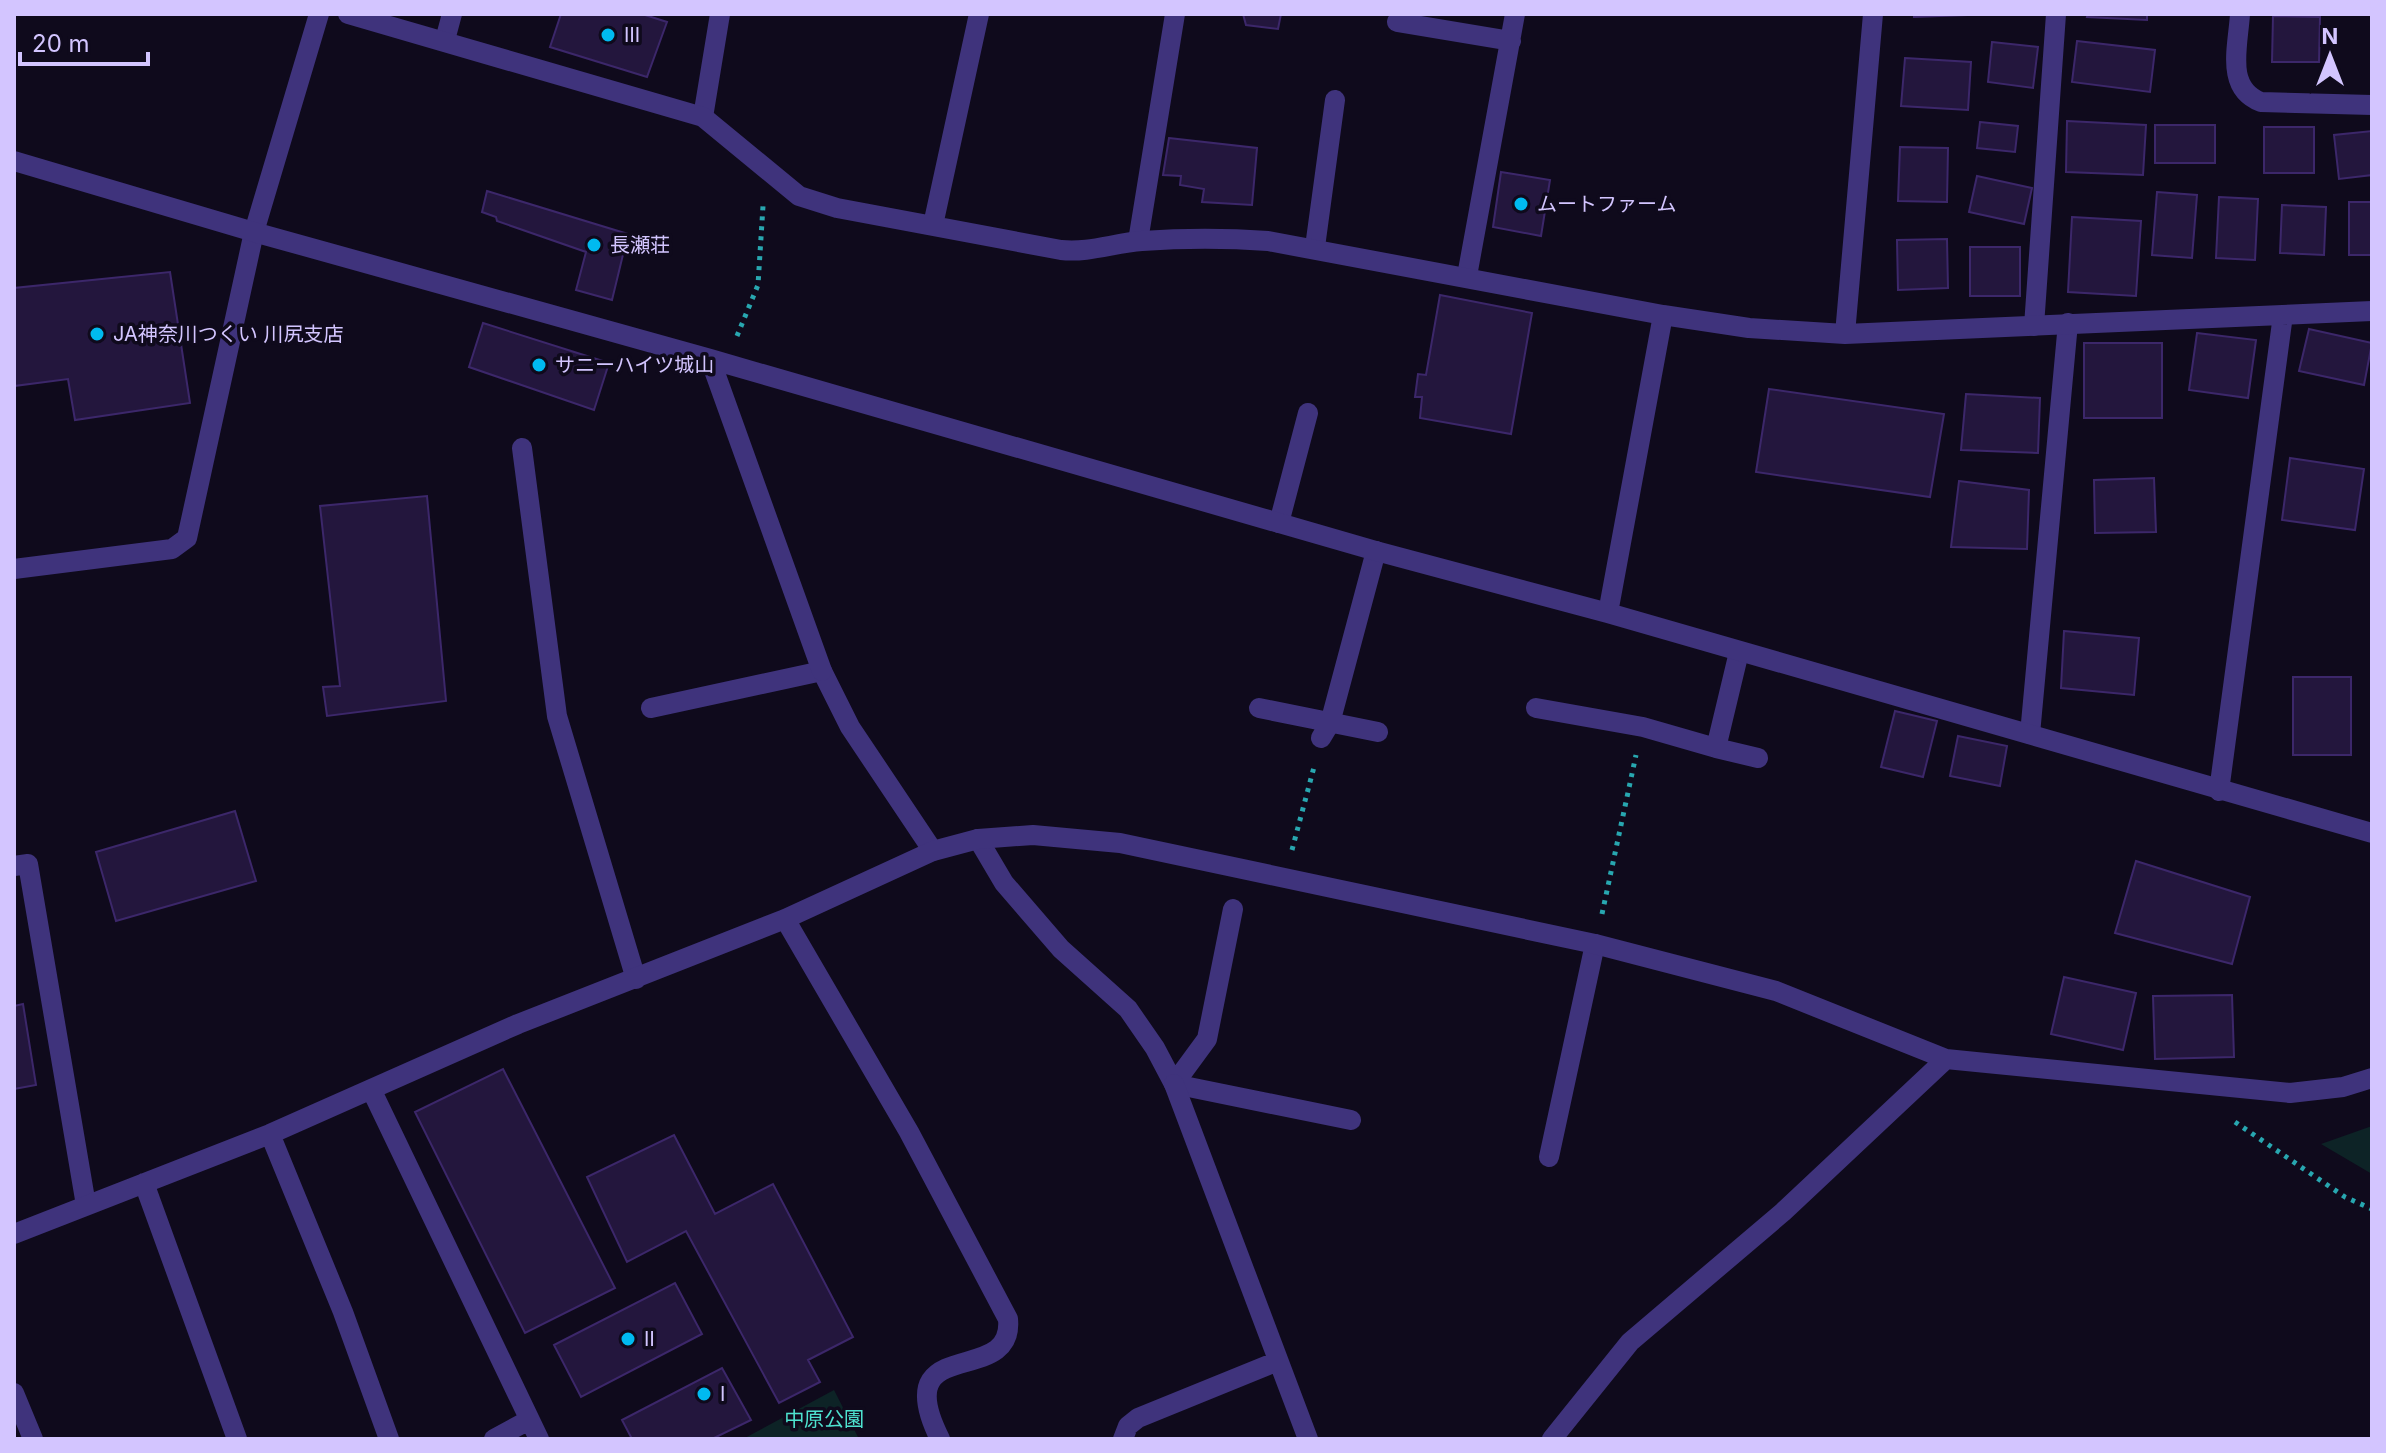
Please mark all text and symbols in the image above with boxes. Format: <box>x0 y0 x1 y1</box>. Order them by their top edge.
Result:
scale bar <box>20 16 148 66</box>
north arrow <box>2290 16 2370 96</box>
place label: Ⅲ <box>624 23 640 47</box>
text: N <box>2322 23 2338 49</box>
marker: Ⅲ <box>599 26 617 44</box>
text: 20 m <box>32 29 90 58</box>
place label: ムートファーム <box>1537 192 1676 216</box>
marker: ムートファーム <box>1512 195 1530 213</box>
place label: 長瀬荘 <box>610 233 670 257</box>
marker: 長瀬荘 <box>585 236 603 254</box>
place label: JA神奈川つくい 川尻支店 <box>113 322 343 346</box>
marker: JA神奈川つくい 川尻支店 <box>88 325 106 343</box>
place label: サニーハイツ城山 <box>555 353 714 377</box>
marker: サニーハイツ城山 <box>530 356 548 374</box>
place label: Ⅱ <box>644 1327 655 1351</box>
marker: Ⅱ <box>619 1330 637 1348</box>
place label: Ⅰ <box>720 1382 725 1406</box>
marker: Ⅰ <box>695 1385 713 1403</box>
park label: 中原公園 <box>784 1407 864 1431</box>

